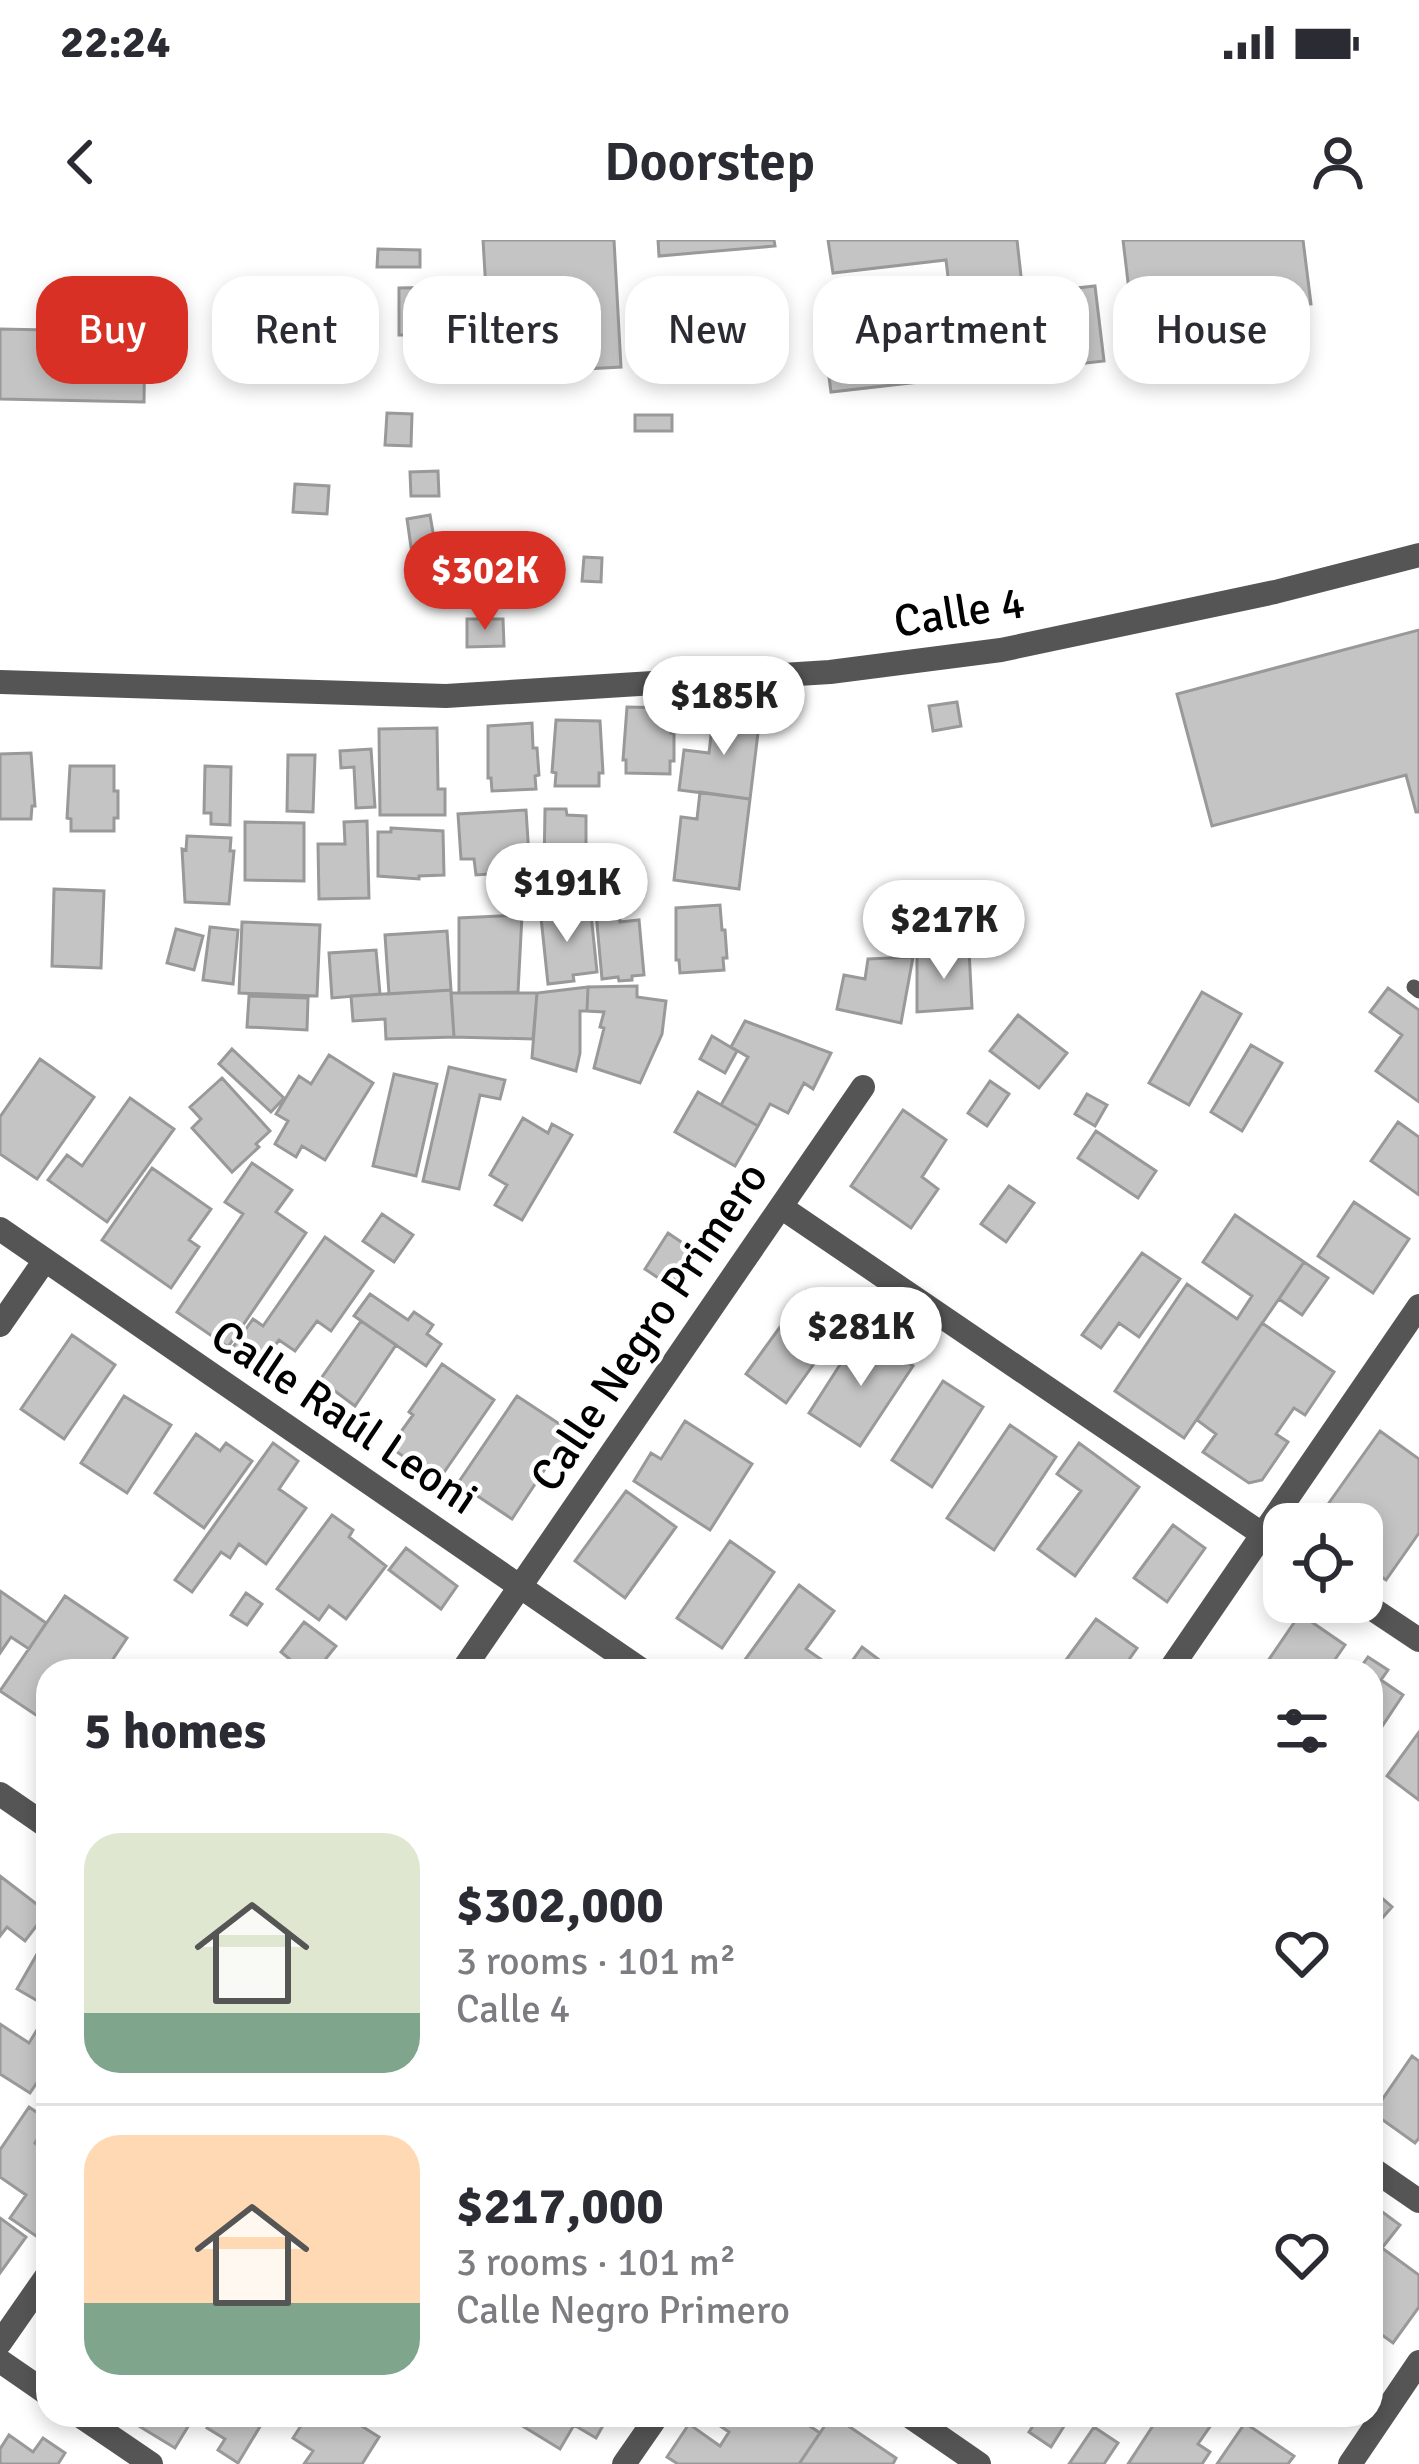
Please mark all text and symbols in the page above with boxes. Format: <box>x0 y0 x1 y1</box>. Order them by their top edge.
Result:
text: 22:24 <box>60 15 170 70</box>
icon: back <box>48 129 114 195</box>
text: Doorstep <box>604 129 815 196</box>
icon: person <box>1305 129 1371 195</box>
chip: Buy <box>36 276 188 384</box>
chip: Rent <box>212 276 379 384</box>
chip: Filters <box>403 276 601 384</box>
chip: New <box>625 276 789 384</box>
chip: Apartment <box>813 276 1089 384</box>
chip: House <box>1113 276 1310 384</box>
pin: $302K <box>401 531 569 633</box>
text: $302K <box>431 546 539 594</box>
street label: Calle 4 <box>890 575 1029 650</box>
pin: $185K <box>640 656 808 758</box>
text: $185K <box>670 671 778 719</box>
pin: $191K <box>483 843 651 945</box>
text: $191K <box>513 858 621 906</box>
pin: $217K <box>860 880 1028 982</box>
text: $217K <box>890 895 998 943</box>
street label: Calle Negro Primero <box>519 1152 780 1502</box>
pin: $281K <box>777 1287 945 1389</box>
text: $281K <box>807 1302 915 1350</box>
street label: Calle Raúl Leoni <box>200 1308 488 1527</box>
map controls <box>1263 1503 1383 1623</box>
button: locate <box>1263 1503 1383 1623</box>
icon: filters <box>1269 1698 1335 1764</box>
text: 5 homes <box>84 1700 266 1763</box>
text: $302,000 <box>456 1874 664 1937</box>
icon: home <box>180 1881 324 2025</box>
icon: heart <box>1269 1920 1335 1986</box>
text: 3 rooms · 101 m² <box>456 1937 736 1985</box>
text: Calle 4 <box>456 1985 570 2033</box>
text: $217,000 <box>456 2175 664 2238</box>
icon: home <box>180 2183 324 2327</box>
icon: heart <box>1269 2222 1335 2288</box>
text: 3 rooms · 101 m² <box>456 2238 736 2286</box>
text: Calle Negro Primero <box>456 2286 790 2334</box>

